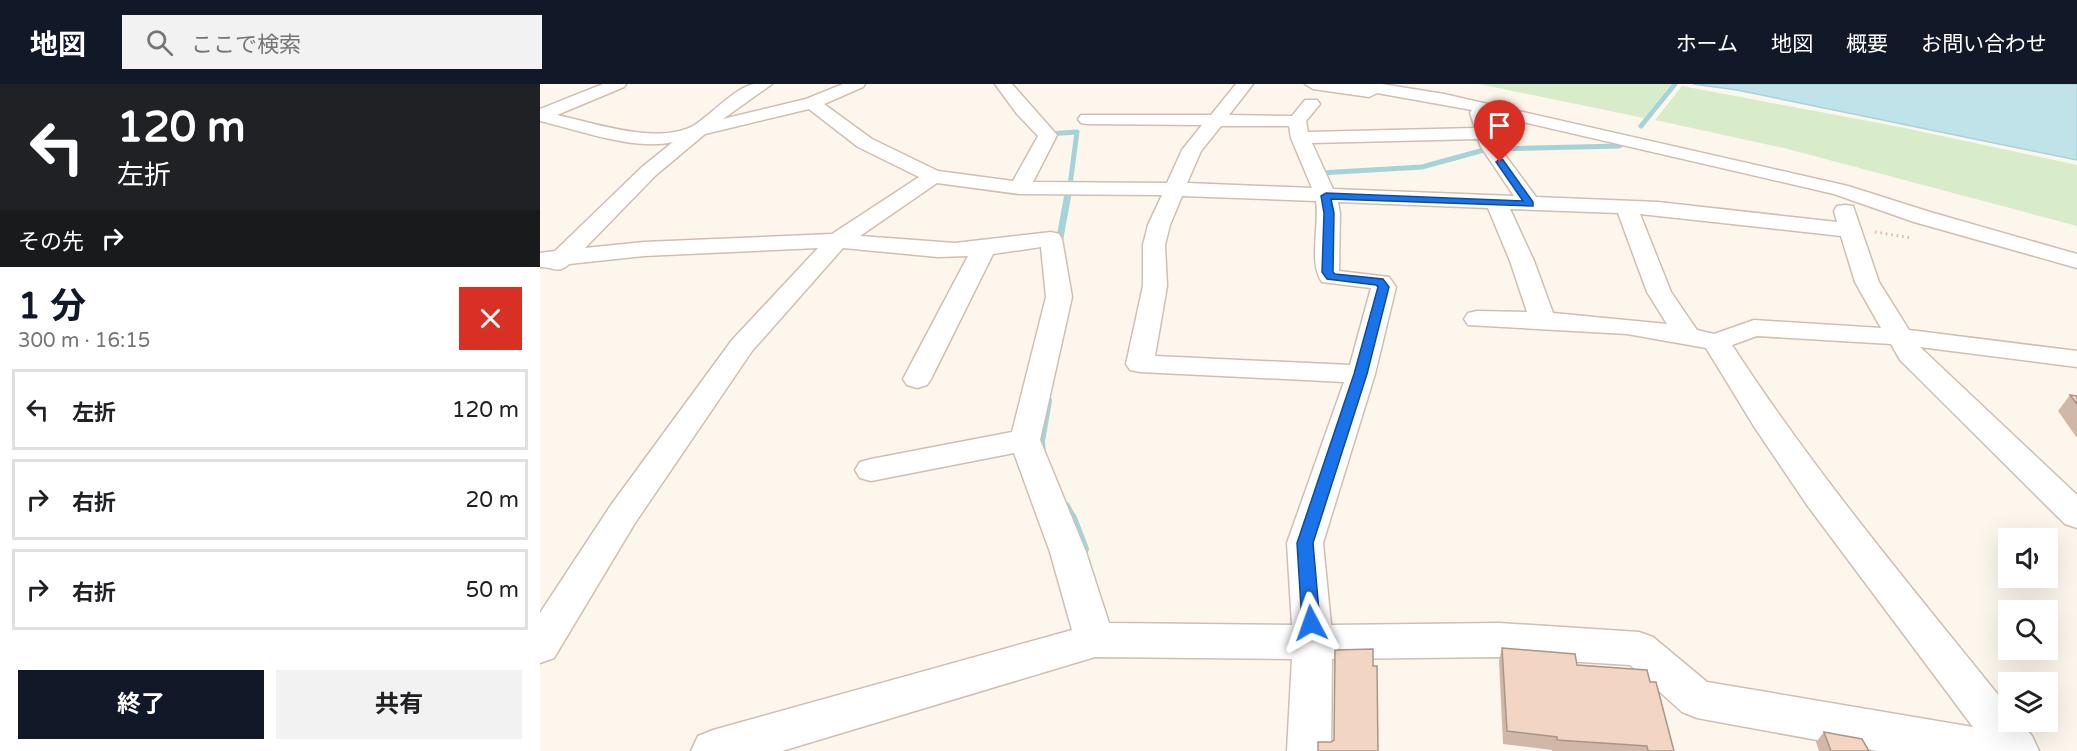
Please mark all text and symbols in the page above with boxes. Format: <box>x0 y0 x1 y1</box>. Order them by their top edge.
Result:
search box <box>122 15 542 69</box>
icon: search <box>143 26 176 59</box>
text: 地図 <box>30 28 86 62</box>
text: ここで検索 <box>191 32 301 58</box>
text: ホーム <box>1676 32 1738 57</box>
text: 地図 <box>1771 32 1813 57</box>
text: 概要 <box>1846 32 1888 57</box>
text: お問い合わせ <box>1921 32 2047 57</box>
pin <box>1474 100 1525 162</box>
text: 120 m <box>117 102 246 153</box>
icon: left <box>18 108 96 186</box>
icon: arrive <box>1483 109 1516 142</box>
text: 左折 <box>117 159 171 192</box>
icon: right <box>96 222 129 255</box>
text: その先 <box>18 229 84 255</box>
text: 1 分 <box>18 285 86 328</box>
button: close <box>459 287 522 350</box>
text: 300 m · 16:15 <box>18 329 150 353</box>
icon: left <box>21 393 54 426</box>
text: 120 m <box>452 397 519 423</box>
text: 左折 <box>72 400 116 426</box>
icon: right <box>21 483 54 516</box>
text: 20 m <box>465 487 519 513</box>
text: 右折 <box>72 490 116 516</box>
map controls <box>1998 528 2058 732</box>
button: sound <box>1998 528 2058 588</box>
icon: right <box>21 573 54 606</box>
text: 50 m <box>465 577 519 603</box>
text: 右折 <box>72 580 116 606</box>
position arrow <box>1279 591 1343 655</box>
button: search <box>1998 600 2058 660</box>
button: 終了 <box>18 670 264 739</box>
button: 共有 <box>276 670 522 739</box>
button: layers <box>1998 672 2058 732</box>

